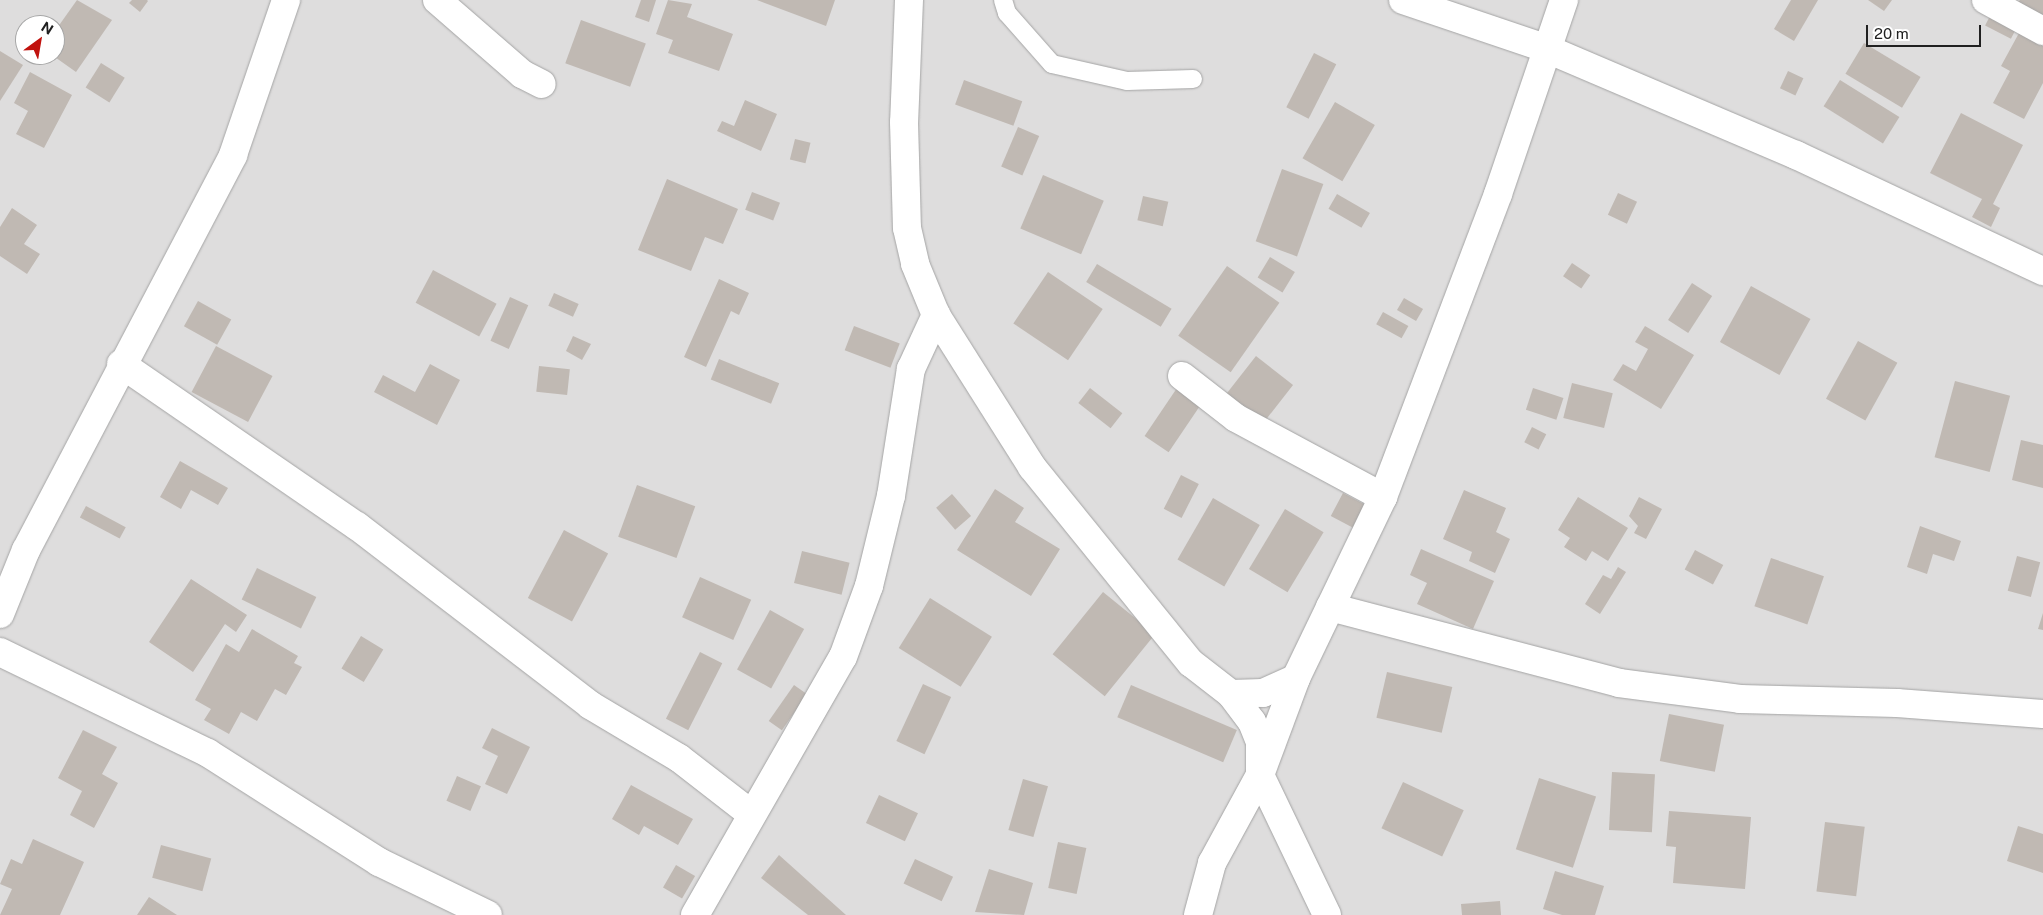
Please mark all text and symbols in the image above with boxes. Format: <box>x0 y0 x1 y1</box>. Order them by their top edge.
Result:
north arrow <box>15 15 65 65</box>
scale bar <box>1868 15 1983 47</box>
text: N <box>39 18 56 38</box>
text: 20 m <box>1874 25 1909 42</box>

